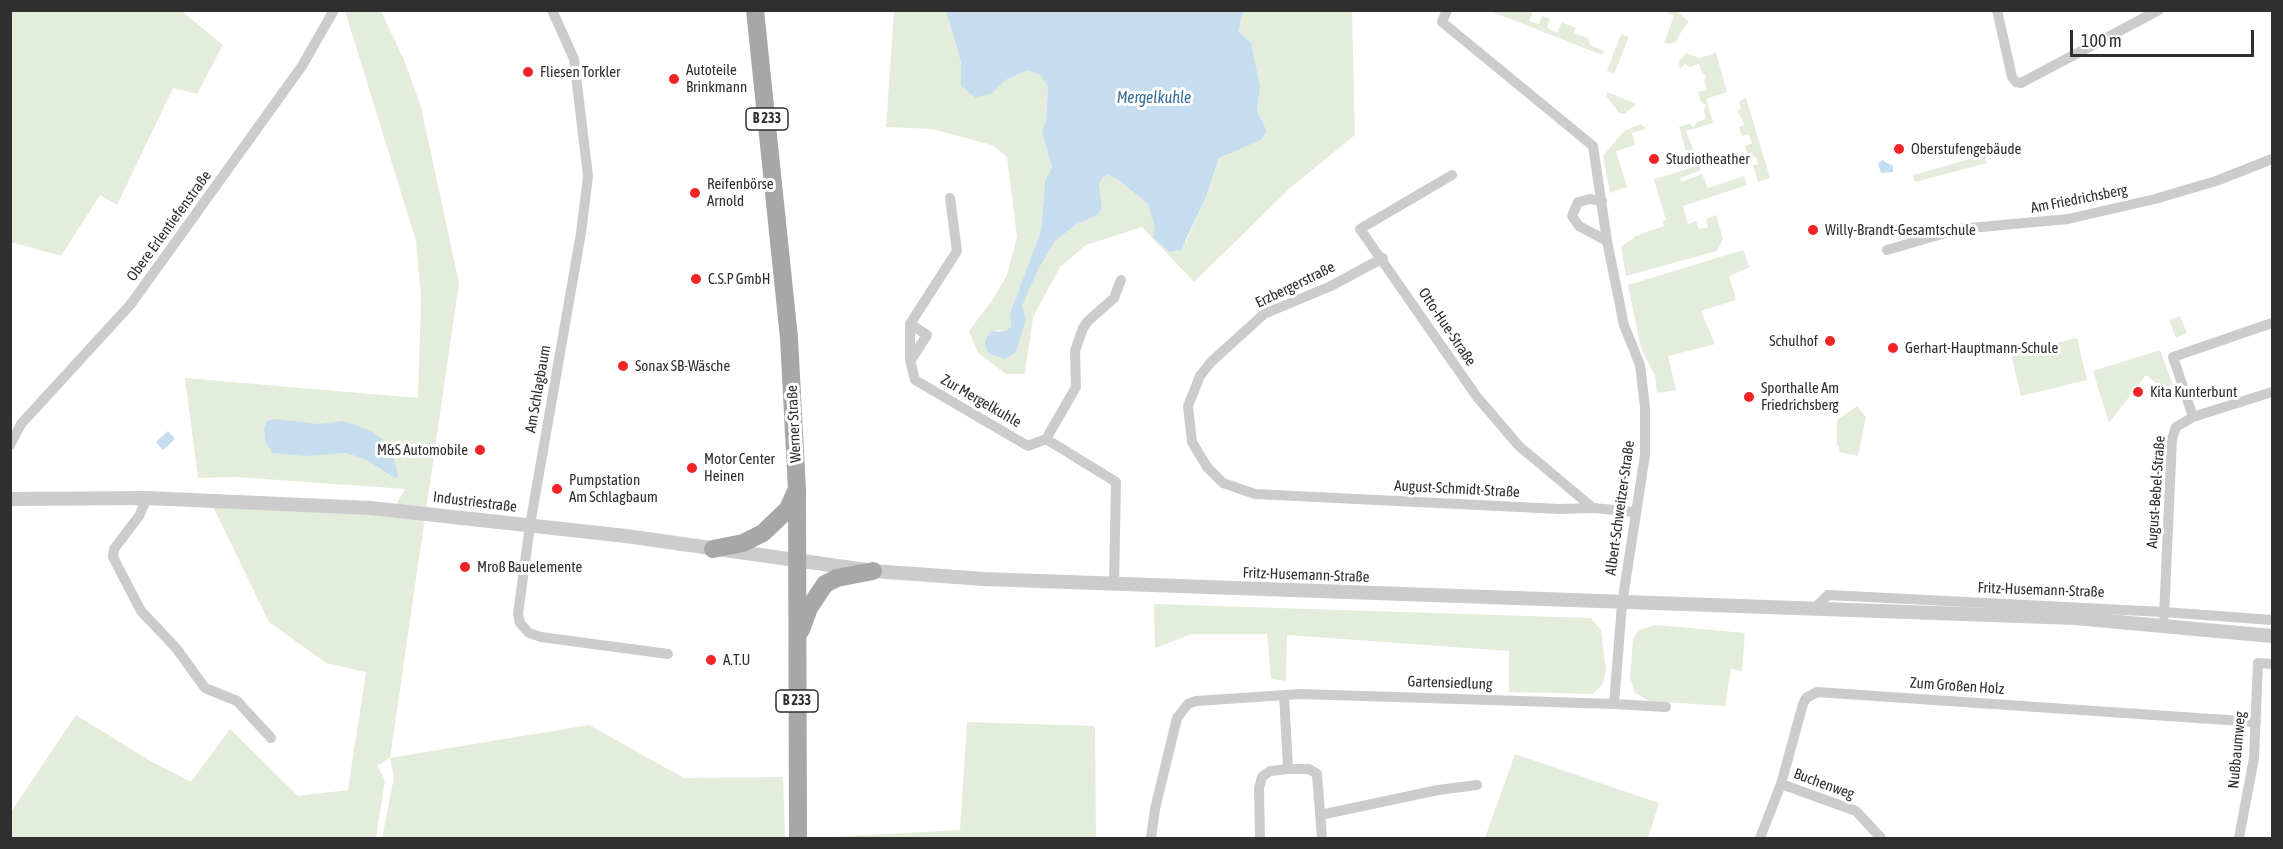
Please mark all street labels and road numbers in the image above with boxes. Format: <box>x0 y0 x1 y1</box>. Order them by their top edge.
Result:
road number: B 233 <box>746 108 788 130</box>
street label: Obere Erlentiefenstraße <box>123 167 215 285</box>
street label: Am Friedrichsberg <box>2029 181 2129 217</box>
street label: Erzbergerstraße <box>1252 258 1338 312</box>
street label: Otto-Hue-Straße <box>1414 285 1480 369</box>
street label: Am Schlagbaum <box>521 344 555 434</box>
street label: Zur Mergelkuhle <box>938 371 1024 431</box>
street label: Werner Straße <box>783 385 805 463</box>
street label: August-Bebel-Straße <box>2143 435 2169 549</box>
street label: Albert-Schweitzer-Straße <box>1602 439 1638 577</box>
street label: August-Schmidt-Straße <box>1394 477 1520 501</box>
street label: Industriestraße <box>432 488 518 516</box>
street label: Fritz-Husemann-Straße <box>1242 564 1370 586</box>
street label: Fritz-Husemann-Straße <box>1977 579 2105 601</box>
street label: Gartensiedlung <box>1407 673 1493 693</box>
street label: Zum Großen Holz <box>1909 674 2005 698</box>
road number: B 233 <box>776 690 818 712</box>
street label: Nußbaumweg <box>2225 711 2249 789</box>
street label: Buchenweg <box>1791 765 1857 803</box>

